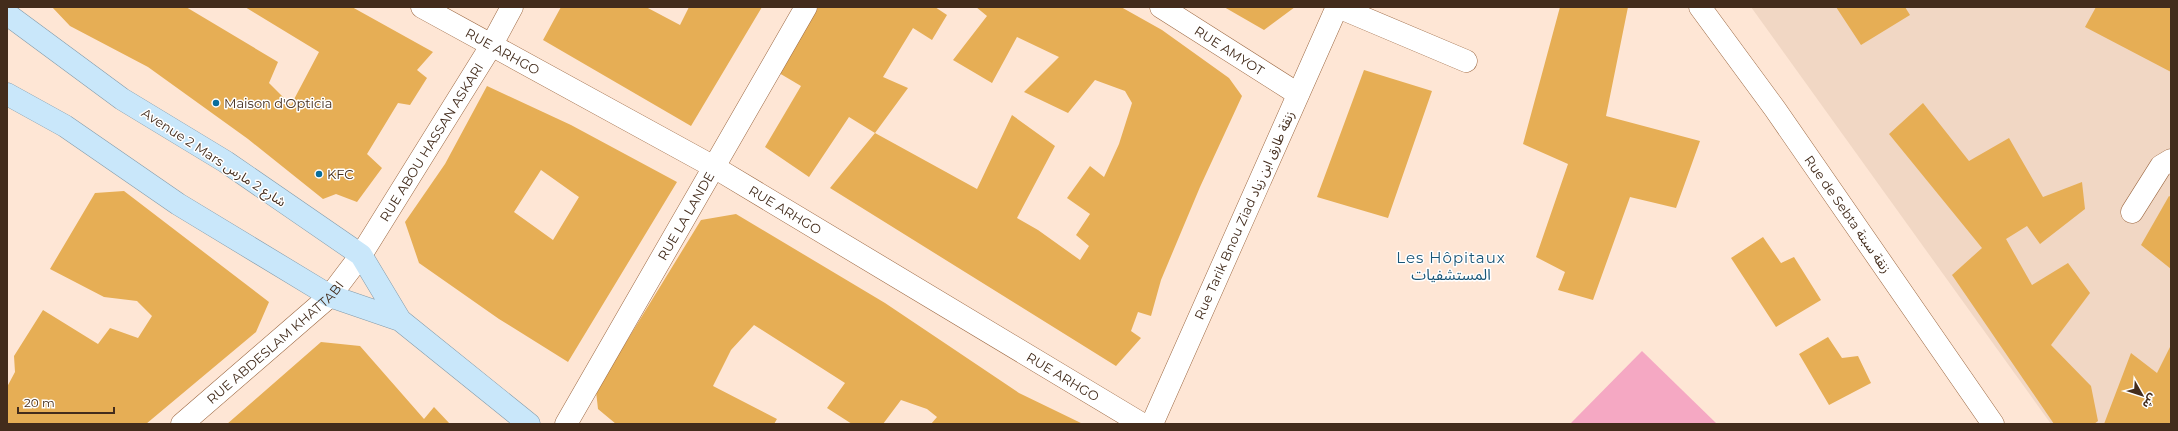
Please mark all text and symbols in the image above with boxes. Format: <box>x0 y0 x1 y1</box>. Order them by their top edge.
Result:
street label: RUE AMYOT <box>1192 22 1268 79</box>
street label: RUE ARHGO <box>463 24 543 78</box>
street label: RUE ABOU HASSAN ASKARI <box>376 60 487 224</box>
place label: Maison d'Opticia <box>224 95 332 111</box>
marker: Maison d'Opticia <box>211 98 221 108</box>
street label: Avenue 2 Mars شارع 2 مارس <box>137 104 289 212</box>
street label: Rue Tarik Bnou Ziad زنقة طارق ابن زياد <box>1191 108 1298 322</box>
street label: Rue de Sebta زنقة سبتة <box>1801 152 1895 276</box>
place label: KFC <box>327 166 354 182</box>
marker: KFC <box>314 169 324 179</box>
street label: RUE LA LANDE <box>654 169 717 263</box>
street label: RUE ARHGO <box>746 182 825 238</box>
district label: Les Hôpitaux المستشفيات <box>1396 248 1506 284</box>
street label: RUE ABDESLAM KHATTABI <box>203 278 347 407</box>
street label: RUE ARHGO <box>1024 349 1102 405</box>
north arrow <box>2122 375 2162 415</box>
scale bar <box>18 389 114 415</box>
text: ش <box>2140 391 2160 412</box>
text: 20 m <box>24 395 55 410</box>

